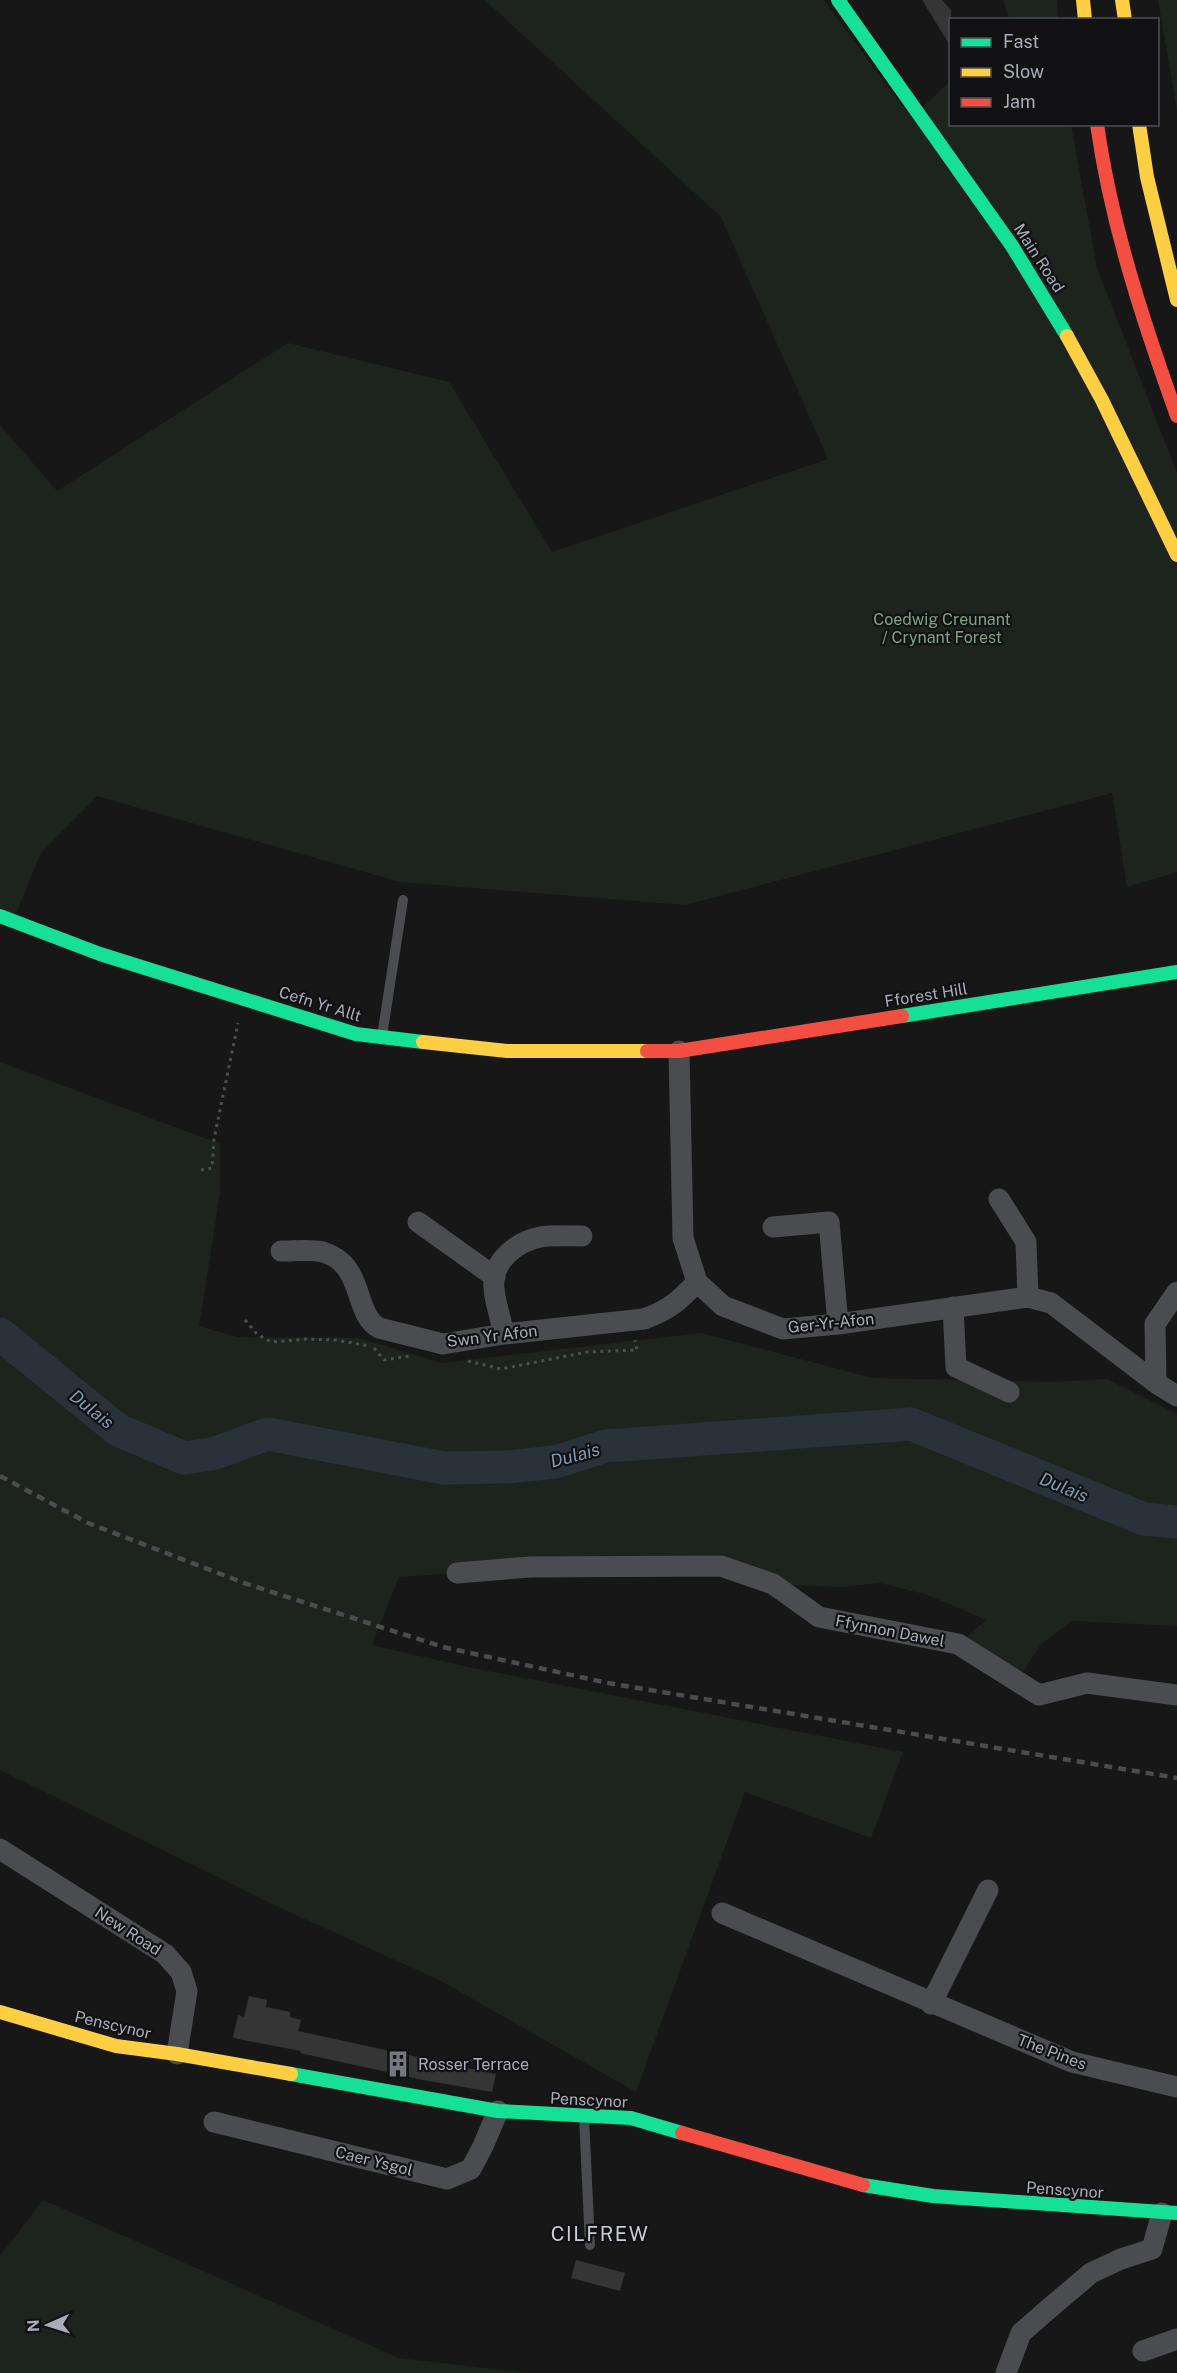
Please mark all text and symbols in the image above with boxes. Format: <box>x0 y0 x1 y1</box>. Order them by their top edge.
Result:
legend <box>949 18 1159 126</box>
text: Fast <box>1003 31 1039 52</box>
text: Slow <box>1003 61 1044 82</box>
text: Jam <box>1003 91 1036 112</box>
street label: Main Road <box>1010 220 1068 296</box>
park label: Coedwig Creunant / Crynant Forest <box>873 610 1011 647</box>
street label: Fforest Hill <box>883 979 969 1011</box>
street label: Cefn Yr Allt <box>276 982 364 1026</box>
street label: Ger-Yr-Afon <box>787 1309 875 1337</box>
street label: Swn Yr Afon <box>446 1321 538 1351</box>
water label: Dulais <box>66 1385 118 1433</box>
water label: Dulais <box>548 1438 602 1472</box>
water label: Dulais <box>1037 1468 1091 1506</box>
street label: Ffynnon Dawel <box>834 1611 946 1651</box>
street label: New Road <box>91 1903 165 1959</box>
street label: Penscynor <box>73 2007 153 2043</box>
street label: The Pines <box>1015 2030 1089 2074</box>
building icon: Rosser Terrace <box>383 2049 413 2079</box>
place label: Rosser Terrace <box>418 2055 529 2074</box>
street label: Penscynor <box>550 2088 628 2112</box>
street label: Caer Ysgol <box>333 2142 415 2180</box>
street label: Penscynor <box>1025 2178 1105 2202</box>
district label: CILFREW <box>551 2222 649 2246</box>
north arrow <box>18 2295 78 2355</box>
text: N <box>24 2319 43 2333</box>

